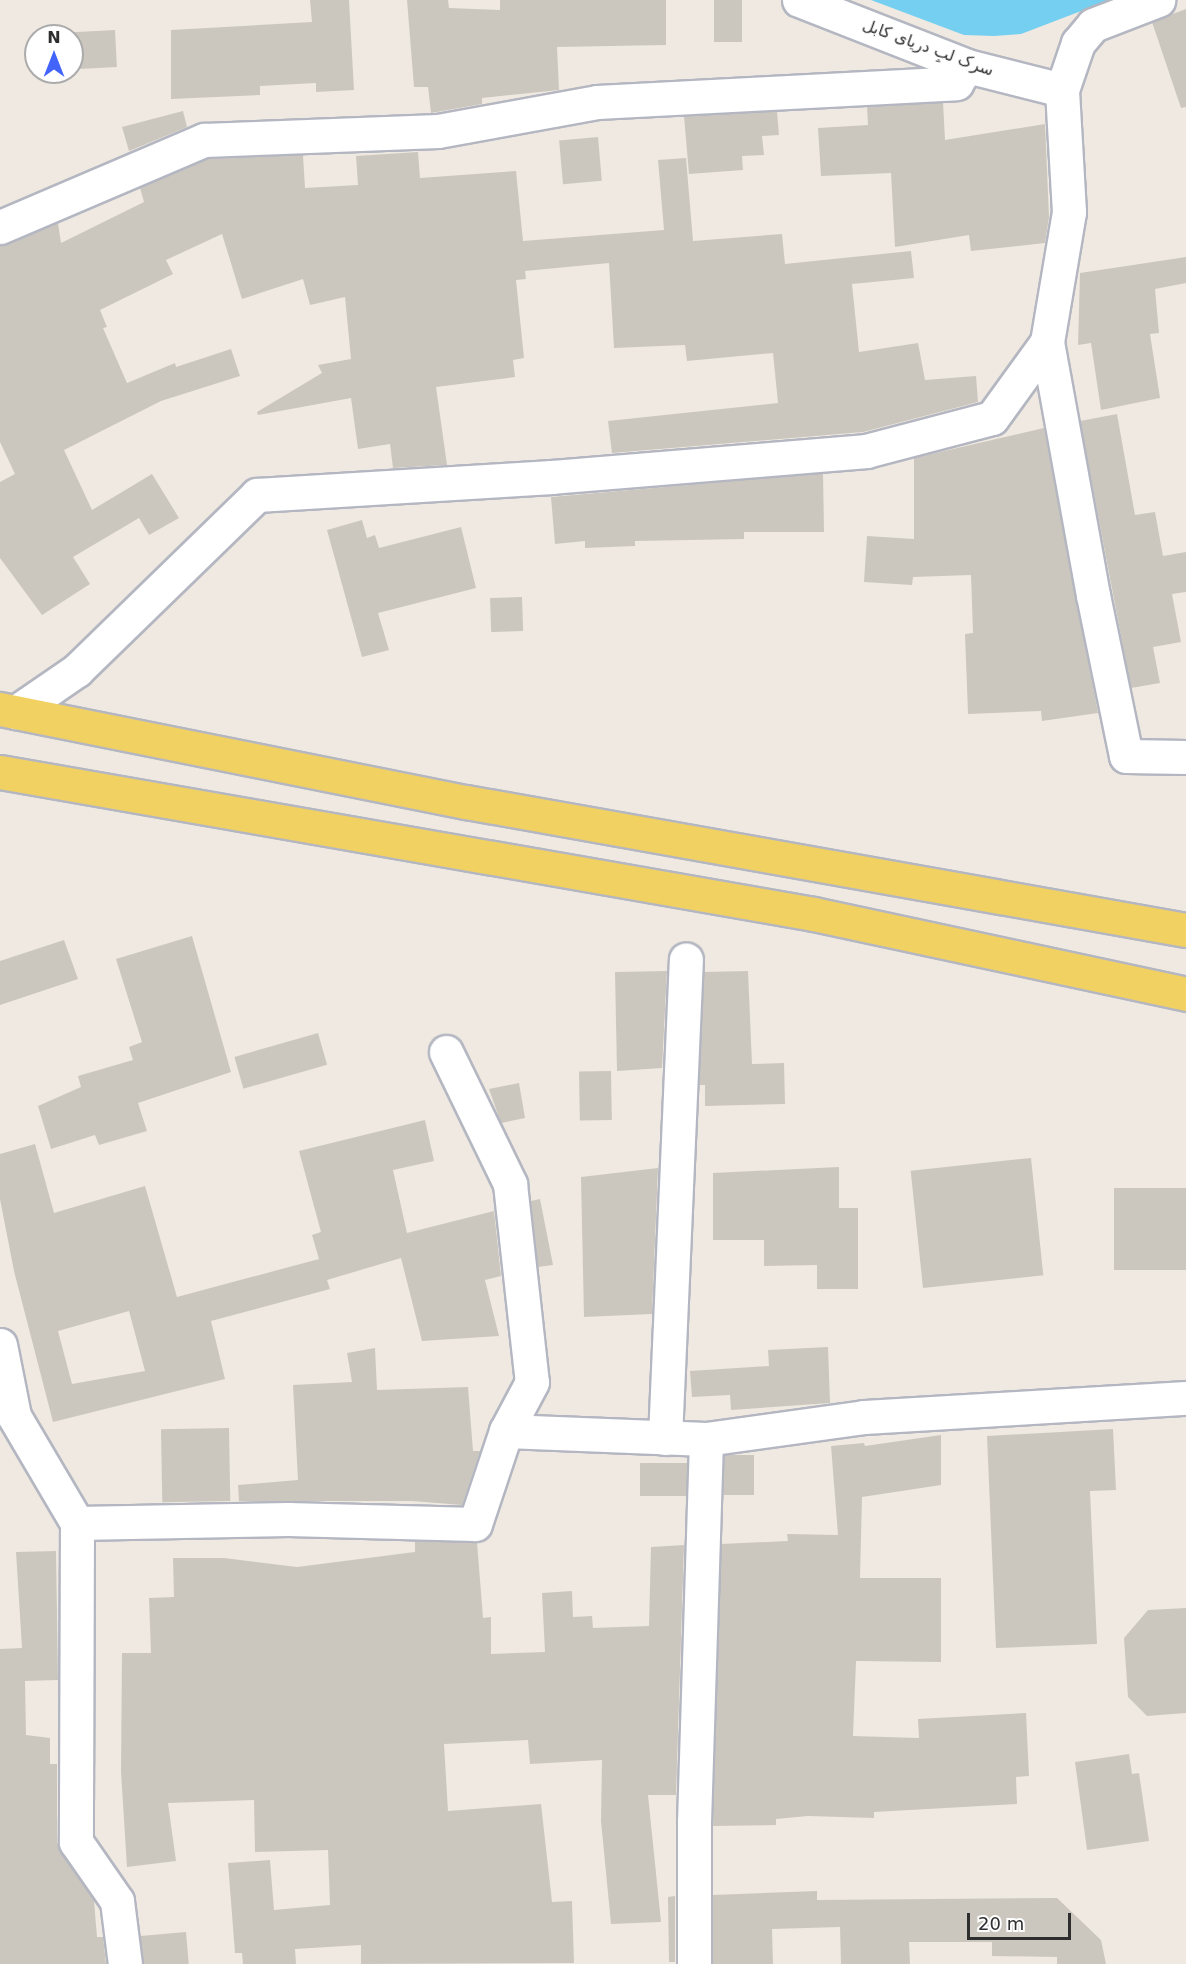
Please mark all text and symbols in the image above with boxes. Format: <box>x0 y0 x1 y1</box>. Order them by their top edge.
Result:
street label: سرک لبِ دریای کابل <box>860 15 996 81</box>
north arrow <box>24 24 84 84</box>
text: N <box>47 28 61 47</box>
scale bar <box>970 1901 1074 1939</box>
text: 20 m <box>978 1913 1024 1934</box>

